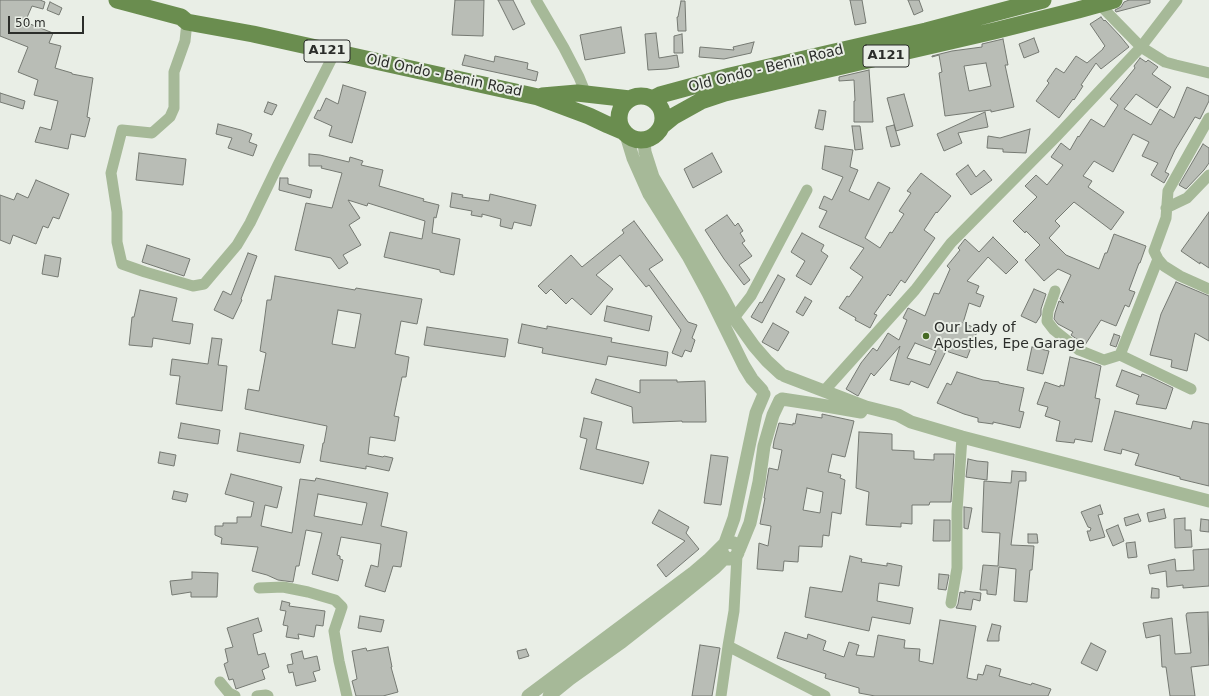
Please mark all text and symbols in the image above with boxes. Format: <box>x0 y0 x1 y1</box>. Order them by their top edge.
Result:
scale bar <box>10 8 86 34</box>
text: 50 m <box>15 16 46 30</box>
road number: A121 <box>304 40 350 62</box>
street label: Old Ondo - Benin Road <box>687 42 845 96</box>
road number: A121 <box>863 45 909 67</box>
street label: Old Ondo - Benin Road <box>365 51 523 101</box>
place label: Our Lady of Apostles, Epe Garage <box>934 320 1085 352</box>
marker: Our Lady of Apostles, Epe Garage <box>921 331 931 341</box>

